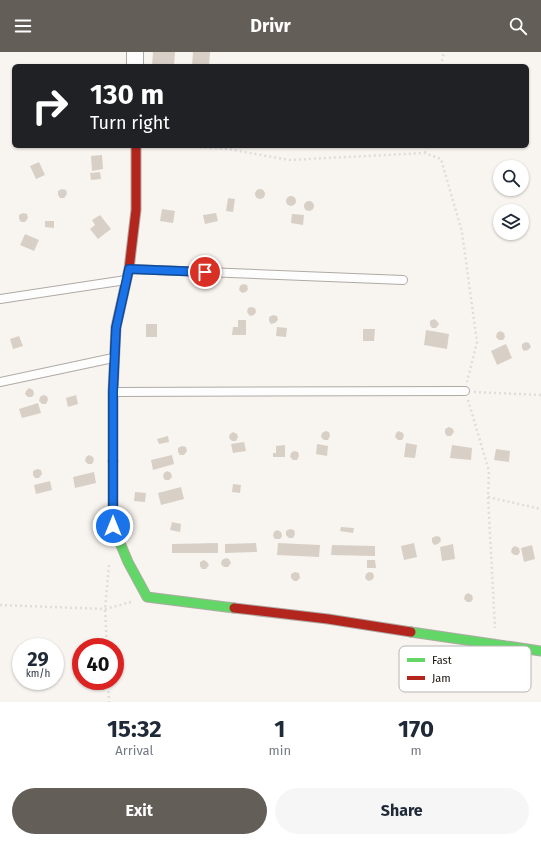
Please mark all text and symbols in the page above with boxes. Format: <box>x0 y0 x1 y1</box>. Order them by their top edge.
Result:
icon: menu <box>12 15 34 37</box>
text: Drivr <box>250 15 291 37</box>
icon: search <box>507 15 529 37</box>
text: 130 m <box>90 78 164 111</box>
icon: right <box>24 80 76 132</box>
text: Turn right <box>90 112 170 134</box>
map controls <box>493 160 529 240</box>
button: search <box>493 160 529 196</box>
button: layers <box>493 204 529 240</box>
pin <box>188 255 222 289</box>
icon: arrive <box>194 261 216 283</box>
position arrow <box>92 505 134 547</box>
speed limit sign: 40 <box>72 638 124 690</box>
legend <box>399 646 531 692</box>
text: 29 <box>27 647 49 671</box>
text: Fast <box>432 654 452 667</box>
text: km/h <box>26 668 50 680</box>
text: Jam <box>432 672 451 685</box>
text: 15:32 <box>107 715 162 743</box>
text: 1 <box>274 715 285 743</box>
text: 170 <box>398 715 434 743</box>
text: Arrival <box>115 743 153 758</box>
text: min <box>269 743 291 758</box>
text: m <box>410 743 422 758</box>
button: Exit <box>12 788 267 834</box>
button: Share <box>275 788 529 834</box>

